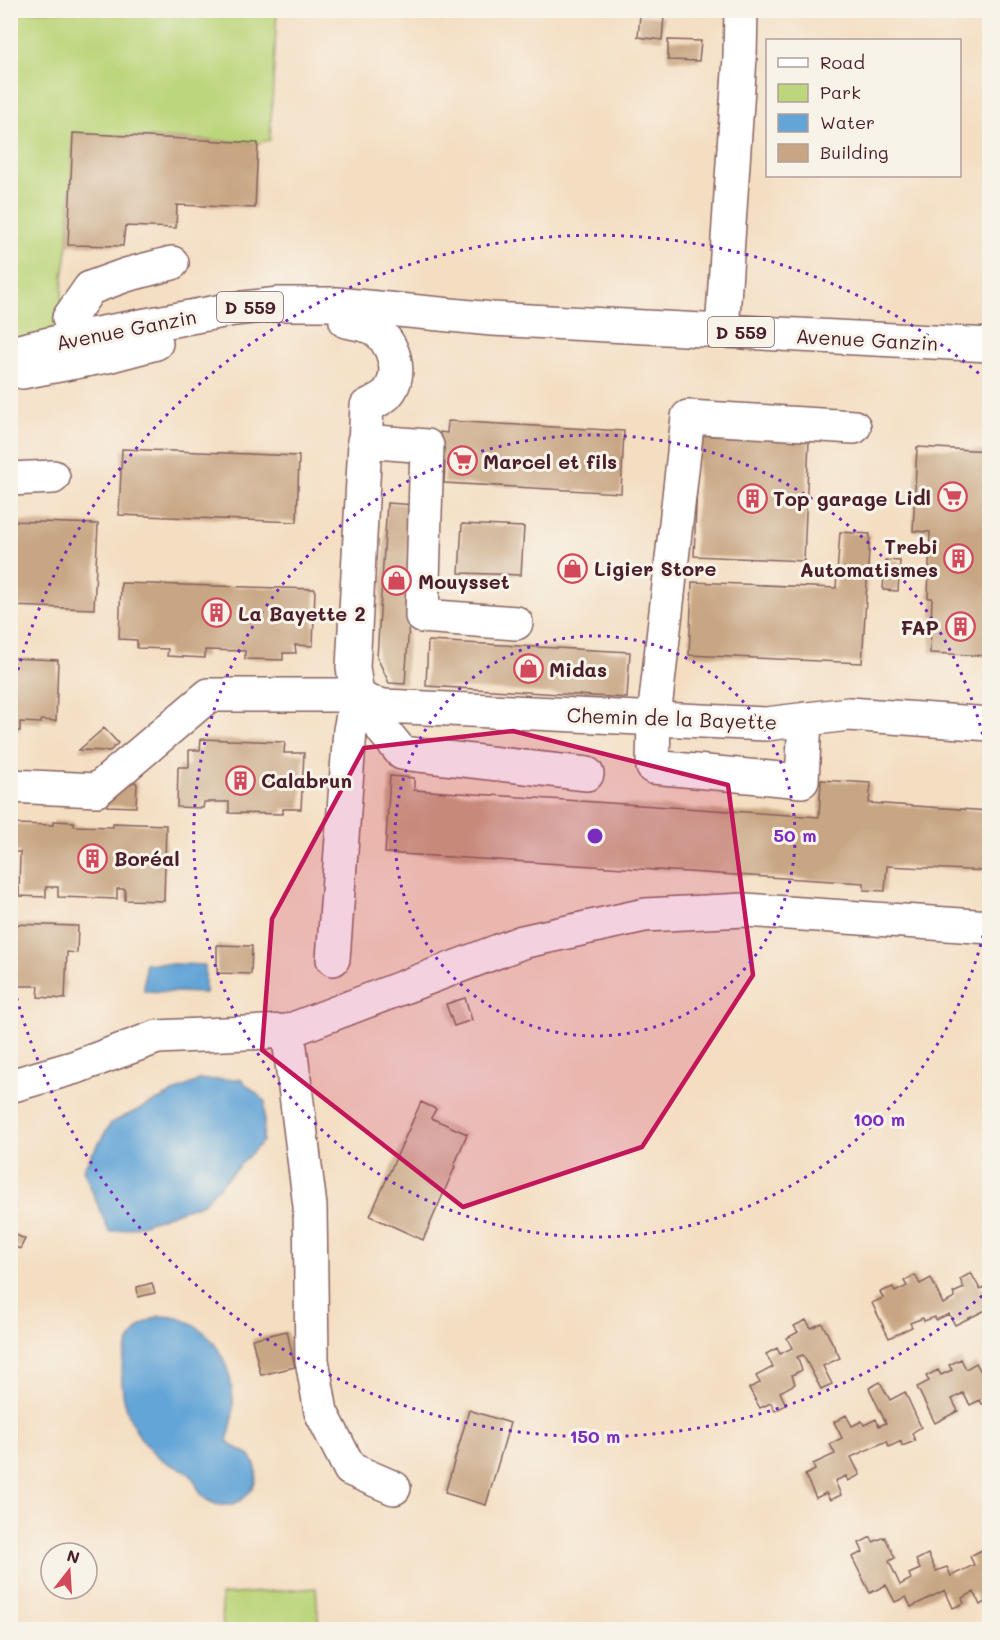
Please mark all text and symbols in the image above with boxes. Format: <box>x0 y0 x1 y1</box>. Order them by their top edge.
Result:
legend <box>766 39 961 177</box>
text: Road <box>820 50 865 74</box>
text: Park <box>820 80 861 104</box>
text: Water <box>820 110 875 134</box>
text: Building <box>820 140 888 164</box>
road number: D 559 <box>217 292 283 322</box>
street label: Avenue Ganzin <box>54 303 198 355</box>
road number: D 559 <box>708 317 774 347</box>
street label: Avenue Ganzin <box>795 322 939 356</box>
supermarket icon: Marcel et fils <box>446 445 478 477</box>
place label: Marcel et fils <box>483 448 617 474</box>
supermarket icon: Lidl <box>936 481 968 513</box>
building icon: Top garage <box>736 482 768 514</box>
place label: Lidl <box>895 484 931 510</box>
place label: Top garage <box>773 485 888 511</box>
place label: Trebi Automatismes <box>800 533 938 582</box>
building icon: Trebi Automatismes <box>943 542 975 574</box>
shop icon: Ligier Store <box>557 552 589 584</box>
place label: Ligier Store <box>594 555 717 581</box>
shop icon: Mouysset <box>381 565 413 597</box>
place label: Mouysset <box>418 568 510 594</box>
building icon: La Bayette 2 <box>201 597 233 629</box>
place label: La Bayette 2 <box>238 600 366 626</box>
building icon: FAP <box>944 611 976 643</box>
place label: FAP <box>901 614 939 640</box>
shop icon: Midas <box>512 653 544 685</box>
place label: Midas <box>549 656 607 682</box>
street label: Chemin de la Bayette <box>566 701 778 735</box>
building icon: Calabrun <box>224 764 256 796</box>
place label: Calabrun <box>261 767 352 793</box>
text: 50 m <box>774 823 816 847</box>
centre of rings <box>585 826 605 846</box>
building icon: Boréal <box>77 842 109 874</box>
place label: Boréal <box>114 845 180 871</box>
text: 100 m <box>853 1107 905 1131</box>
text: 150 m <box>570 1424 620 1448</box>
north arrow <box>39 1541 99 1601</box>
text: N <box>65 1544 82 1568</box>

